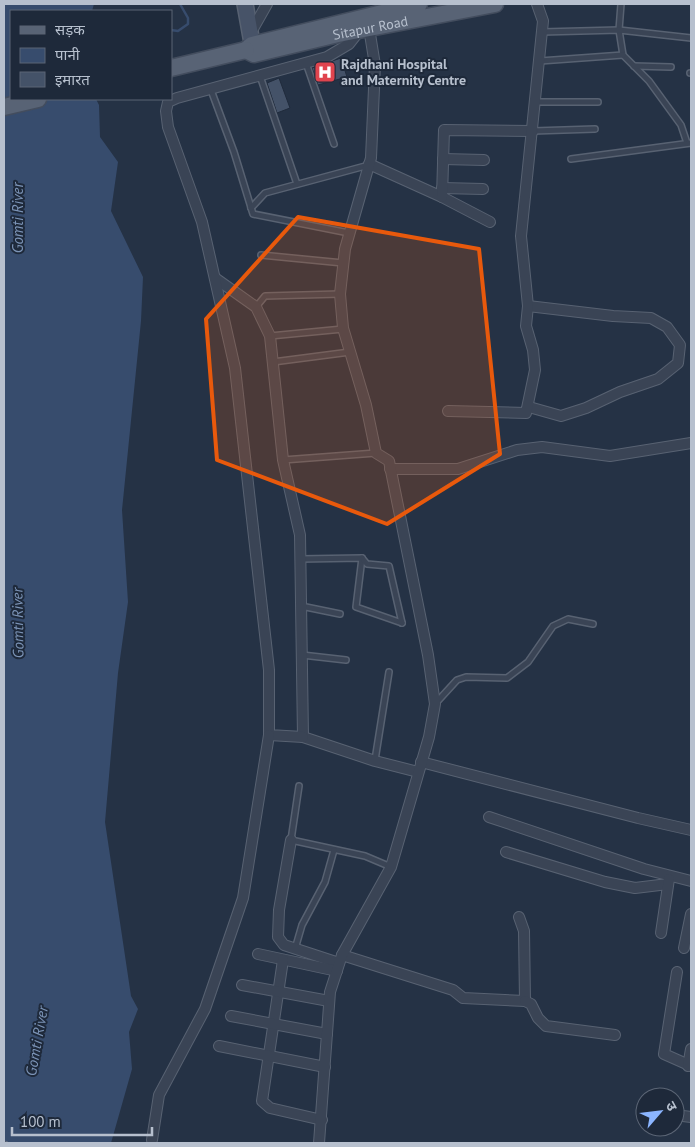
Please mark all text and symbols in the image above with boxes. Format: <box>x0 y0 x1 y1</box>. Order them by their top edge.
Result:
legend <box>10 10 172 100</box>
street label: Sitapur Road <box>331 12 409 44</box>
text: सड़क <box>55 20 85 39</box>
text: पानी <box>55 45 81 64</box>
place label: Rajdhani Hospital and Maternity Centre <box>341 55 466 89</box>
hospital icon: Rajdhani Hospital and Maternity Centre <box>313 60 337 84</box>
text: इमारत <box>55 70 90 89</box>
water label: Gomti River <box>8 182 27 253</box>
water label: Gomti River <box>7 586 28 659</box>
water label: Gomti River <box>21 1003 52 1077</box>
north arrow <box>635 1087 685 1137</box>
text: उ <box>662 1098 682 1114</box>
scale bar <box>12 1104 152 1136</box>
text: 100 m <box>20 1112 61 1131</box>

